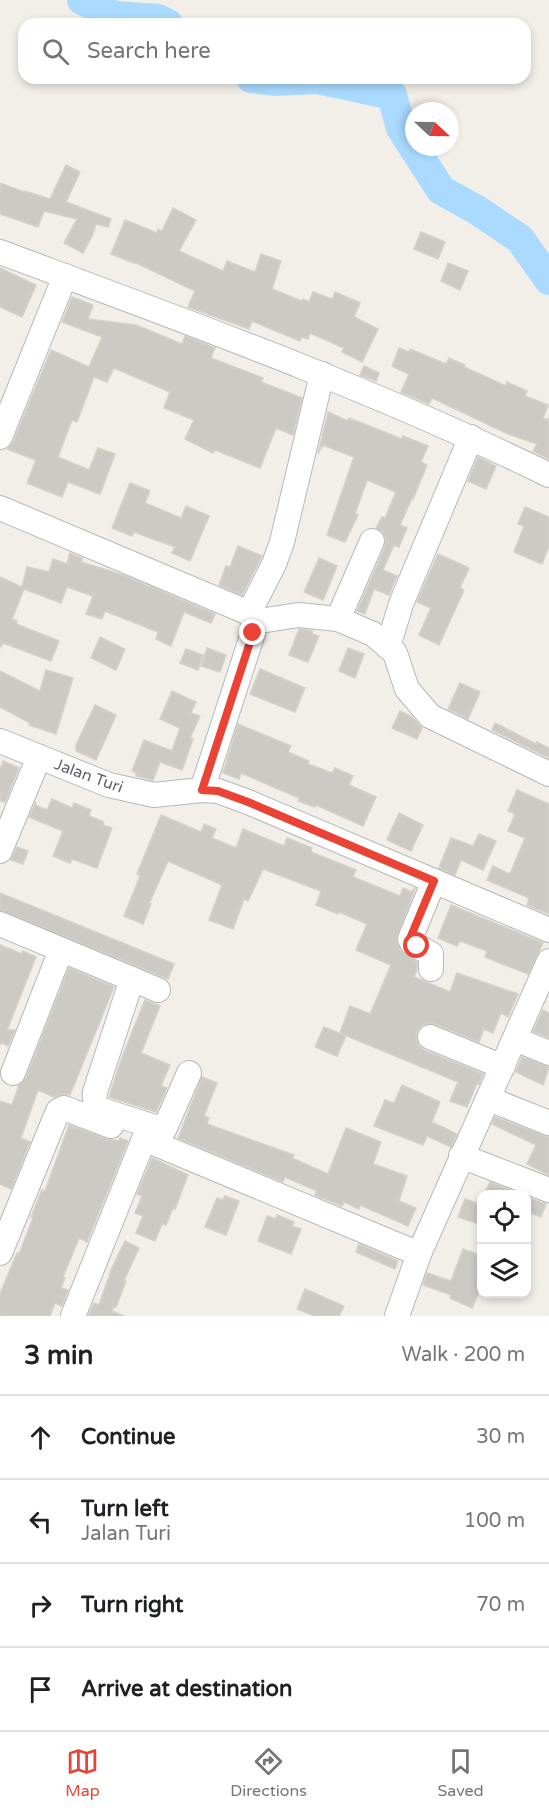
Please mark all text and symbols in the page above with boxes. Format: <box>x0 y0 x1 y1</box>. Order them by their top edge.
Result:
search box <box>18 18 531 84</box>
icon: search <box>39 35 72 68</box>
text: Search here <box>87 38 211 64</box>
north arrow <box>405 102 459 156</box>
route end <box>239 619 265 645</box>
street label: Jalan Turi <box>51 754 126 798</box>
route start <box>403 932 429 958</box>
map controls <box>477 1190 531 1298</box>
button: locate <box>477 1190 531 1244</box>
button: layers <box>477 1244 531 1298</box>
text: 3 min <box>24 1340 93 1371</box>
text: Walk · 200 m <box>402 1343 525 1367</box>
icon: ahead <box>24 1421 57 1454</box>
text: Continue <box>81 1424 176 1450</box>
text: 30 m <box>476 1425 525 1449</box>
text: Turn left <box>81 1496 169 1522</box>
icon: left <box>24 1505 57 1538</box>
text: 100 m <box>464 1509 525 1533</box>
text: Jalan Turi <box>81 1522 171 1546</box>
icon: right <box>24 1589 57 1622</box>
text: Turn right <box>81 1592 183 1618</box>
text: 70 m <box>476 1593 525 1617</box>
icon: arrive <box>24 1673 57 1706</box>
text: Arrive at destination <box>81 1676 292 1702</box>
tab: Map <box>65 1745 100 1801</box>
tab: Directions <box>230 1745 307 1801</box>
tab: Saved <box>437 1745 484 1801</box>

